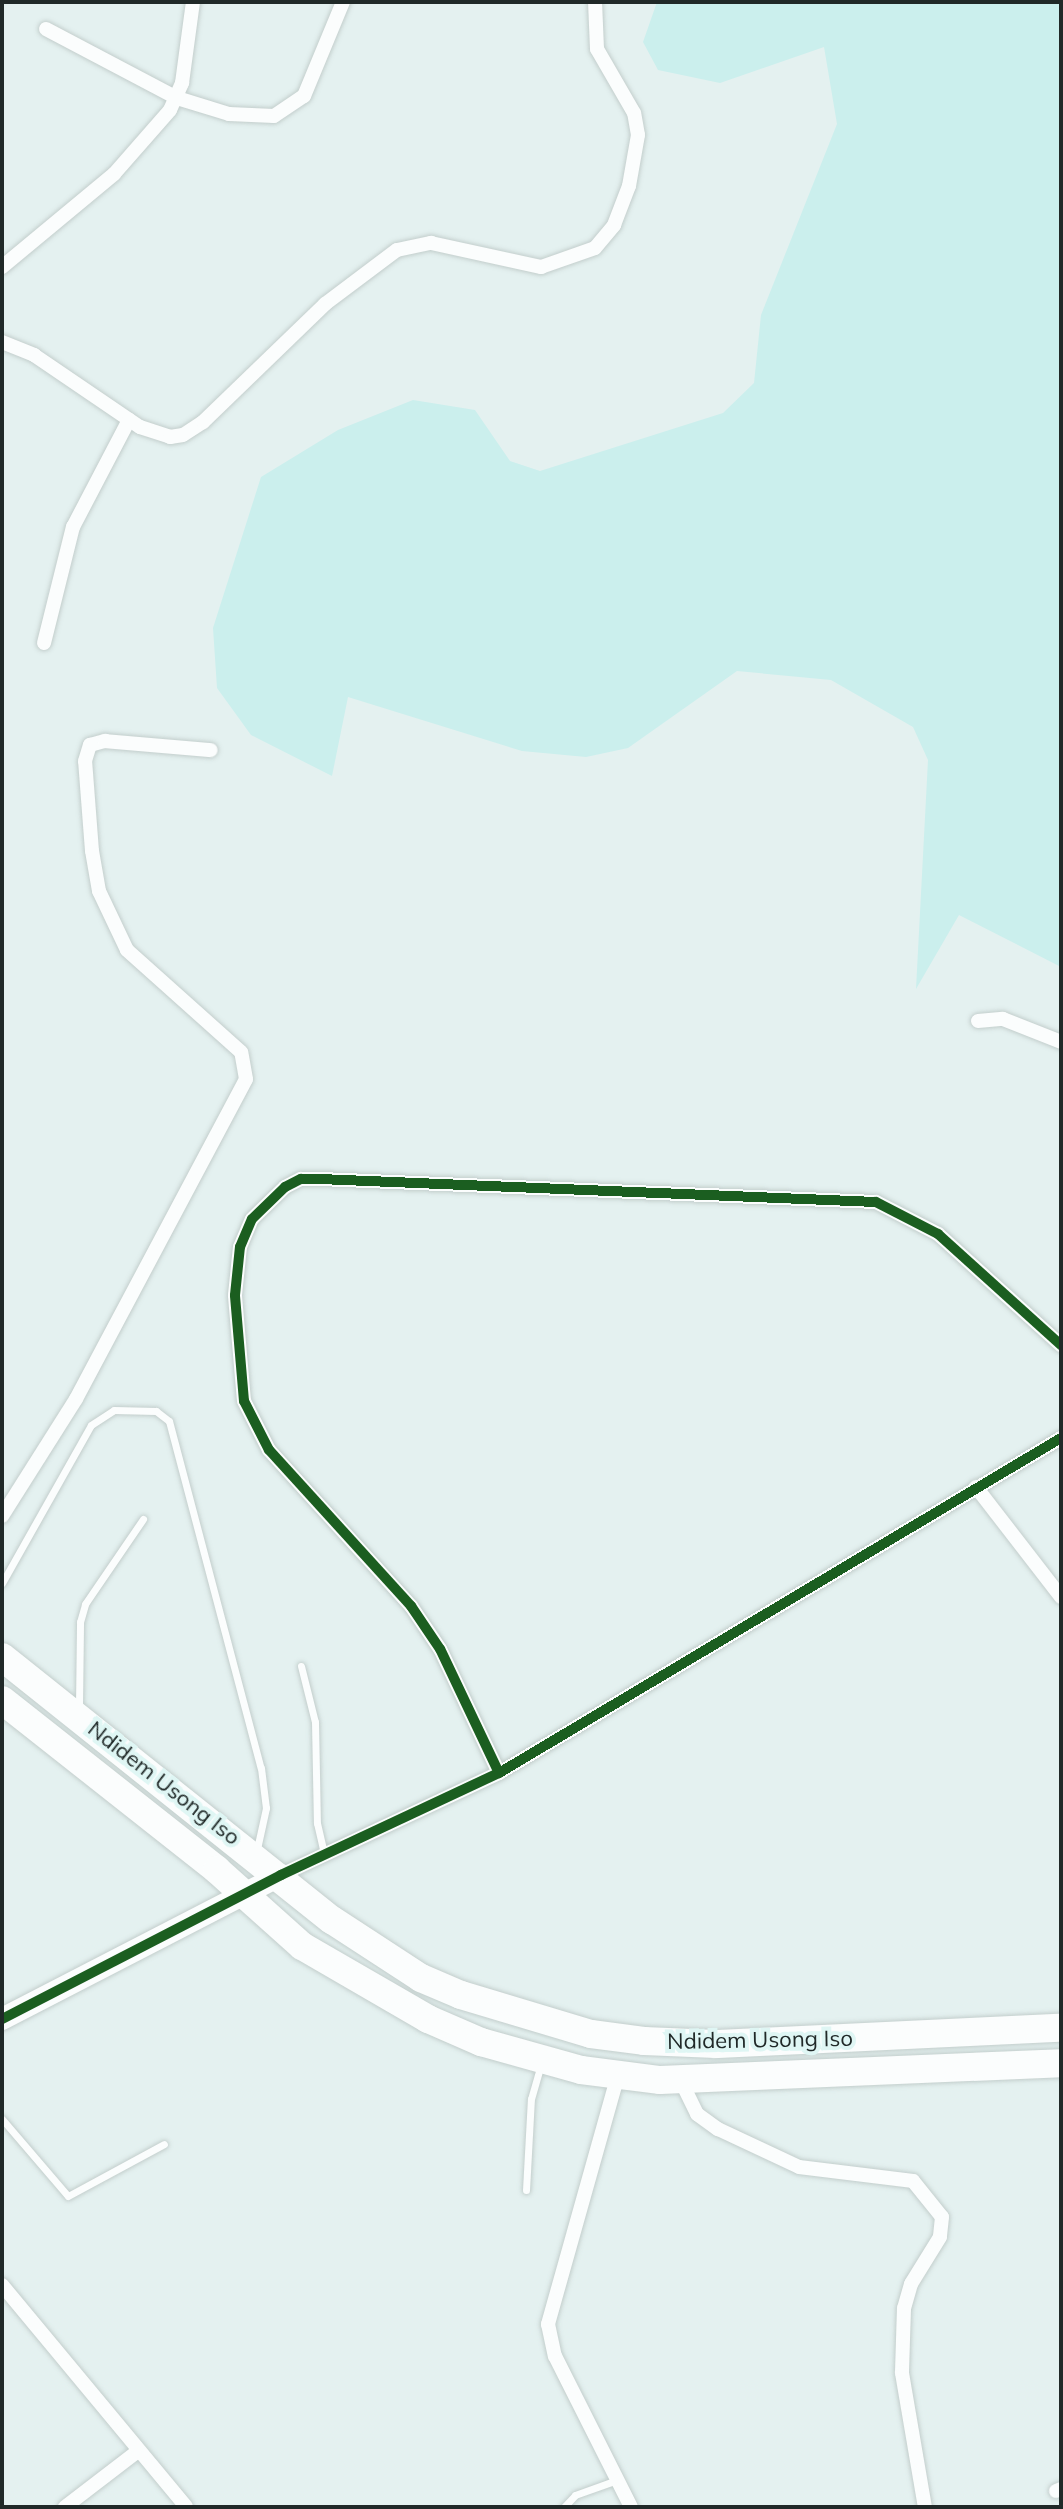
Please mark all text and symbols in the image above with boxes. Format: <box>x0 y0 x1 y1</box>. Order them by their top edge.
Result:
street label: Ndidem Usong Iso <box>83 1715 245 1851</box>
street label: Ndidem Usong Iso <box>667 2025 853 2055</box>

